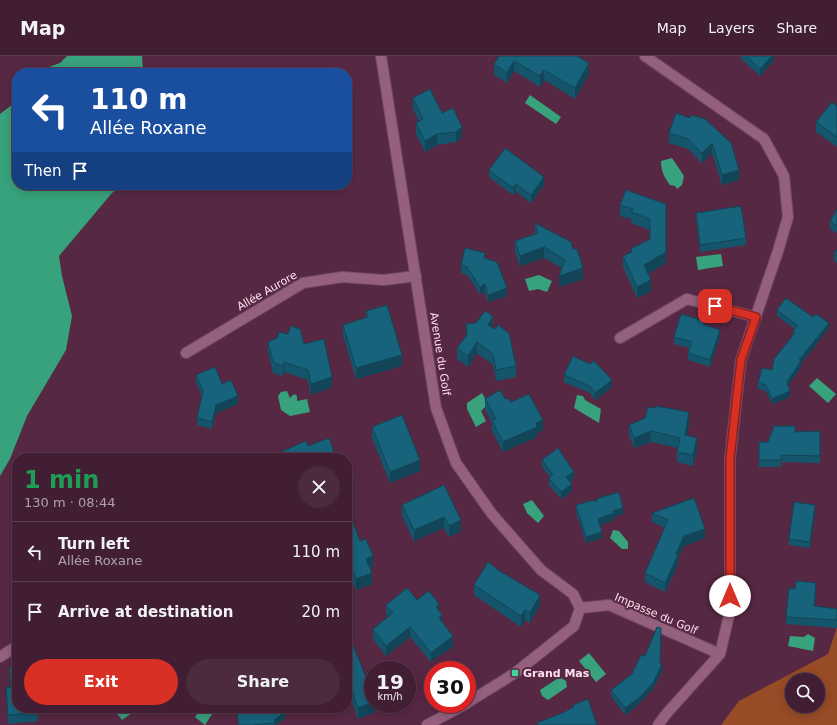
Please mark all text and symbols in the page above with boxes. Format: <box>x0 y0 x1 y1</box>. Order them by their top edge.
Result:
text: Map <box>20 17 65 39</box>
text: Map <box>657 20 686 36</box>
text: Layers <box>708 20 755 36</box>
text: Share <box>777 20 817 36</box>
text: 110 m <box>90 83 187 116</box>
icon: left <box>24 84 76 136</box>
text: Allée Roxane <box>90 117 207 138</box>
icon: arrive <box>69 160 91 182</box>
text: Then <box>24 162 61 180</box>
street label: Allée Aurore <box>235 268 300 313</box>
pin <box>698 289 732 323</box>
icon: arrive <box>704 295 726 317</box>
street label: Avenue du Golf <box>427 312 453 398</box>
text: 1 min <box>24 466 99 494</box>
button: close <box>298 466 340 508</box>
text: 130 m · 08:44 <box>24 495 115 510</box>
text: Turn left <box>58 535 130 553</box>
icon: left <box>24 541 46 563</box>
text: 110 m <box>292 543 340 561</box>
text: Allée Roxane <box>58 553 142 568</box>
position arrow <box>709 575 751 617</box>
street label: Impasse du Golf <box>612 591 701 638</box>
icon: arrive <box>24 601 46 623</box>
text: Arrive at destination <box>58 603 233 621</box>
text: 20 m <box>302 603 340 621</box>
button: Exit <box>24 659 178 705</box>
button: Share <box>186 659 340 705</box>
speed limit sign: 30 <box>424 661 476 713</box>
place label: Grand Mas <box>523 667 590 680</box>
marker: Grand Mas <box>510 668 520 678</box>
text: 19 <box>376 670 404 694</box>
map controls <box>785 673 825 713</box>
button: search <box>785 673 825 713</box>
text: km/h <box>377 691 403 702</box>

